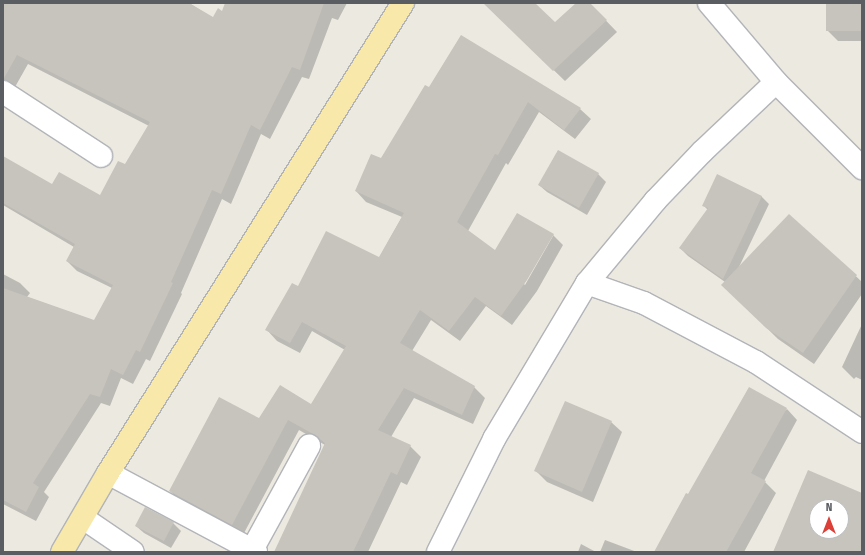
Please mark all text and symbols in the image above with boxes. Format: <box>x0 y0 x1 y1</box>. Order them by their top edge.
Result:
north arrow <box>809 499 849 539</box>
text: N <box>826 501 832 514</box>

